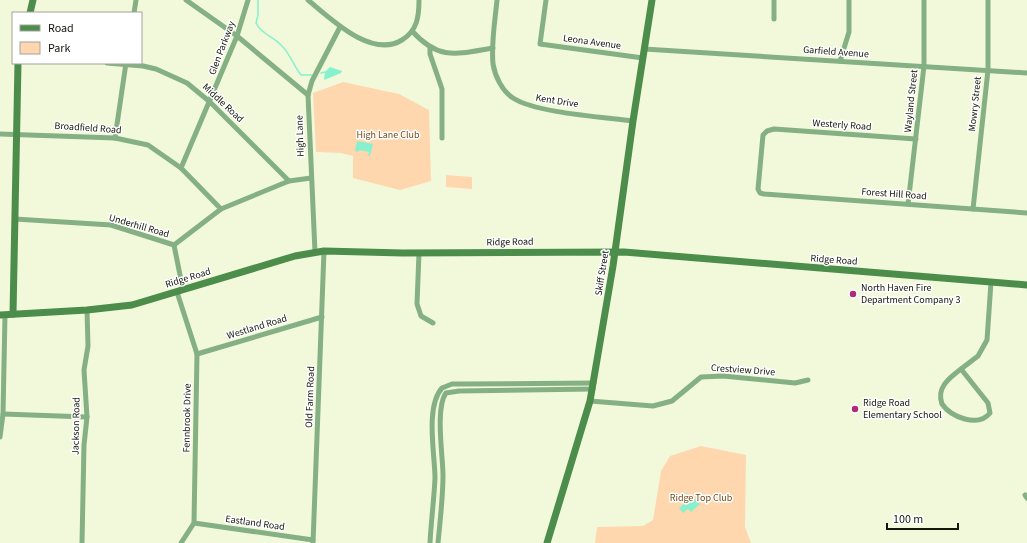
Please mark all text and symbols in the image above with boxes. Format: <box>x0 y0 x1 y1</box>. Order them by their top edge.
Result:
legend <box>12 12 142 64</box>
street label: Glen Parkway <box>205 19 239 77</box>
text: Road <box>48 20 74 37</box>
street label: Leona Avenue <box>562 31 622 53</box>
text: Park <box>48 40 70 57</box>
street label: Garfield Avenue <box>803 43 869 61</box>
street label: Wayland Street <box>901 68 921 133</box>
street label: Mowry Street <box>965 75 985 132</box>
street label: Middle Road <box>199 80 247 126</box>
street label: Kent Drive <box>535 91 579 111</box>
street label: High Lane <box>292 115 308 157</box>
street label: Westerly Road <box>812 116 872 134</box>
street label: Broadfield Road <box>54 119 122 137</box>
park label: High Lane Club <box>356 128 420 142</box>
street label: Forest Hill Road <box>861 185 927 203</box>
street label: Underhill Road <box>107 211 171 241</box>
street label: Ridge Road <box>486 235 534 249</box>
street label: Skiff Street <box>592 249 613 297</box>
street label: Ridge Road <box>810 251 858 269</box>
street label: Ridge Road <box>163 264 213 292</box>
place label: North Haven Fire Department Company 3 <box>861 281 961 307</box>
marker: North Haven Fire Department Company 3 <box>848 289 858 299</box>
street label: Westland Road <box>225 311 289 343</box>
street label: Crestview Drive <box>710 361 776 379</box>
street label: Old Farm Road <box>302 366 318 428</box>
street label: Fennbrook Drive <box>179 383 195 453</box>
place label: Ridge Road Elementary School <box>863 396 942 422</box>
street label: Jackson Road <box>68 397 84 455</box>
marker: Ridge Road Elementary School <box>850 404 860 414</box>
park label: Ridge Top Club <box>670 491 733 505</box>
scale bar <box>887 505 958 531</box>
text: 100 m <box>893 511 923 528</box>
street label: Eastland Road <box>224 512 286 534</box>

